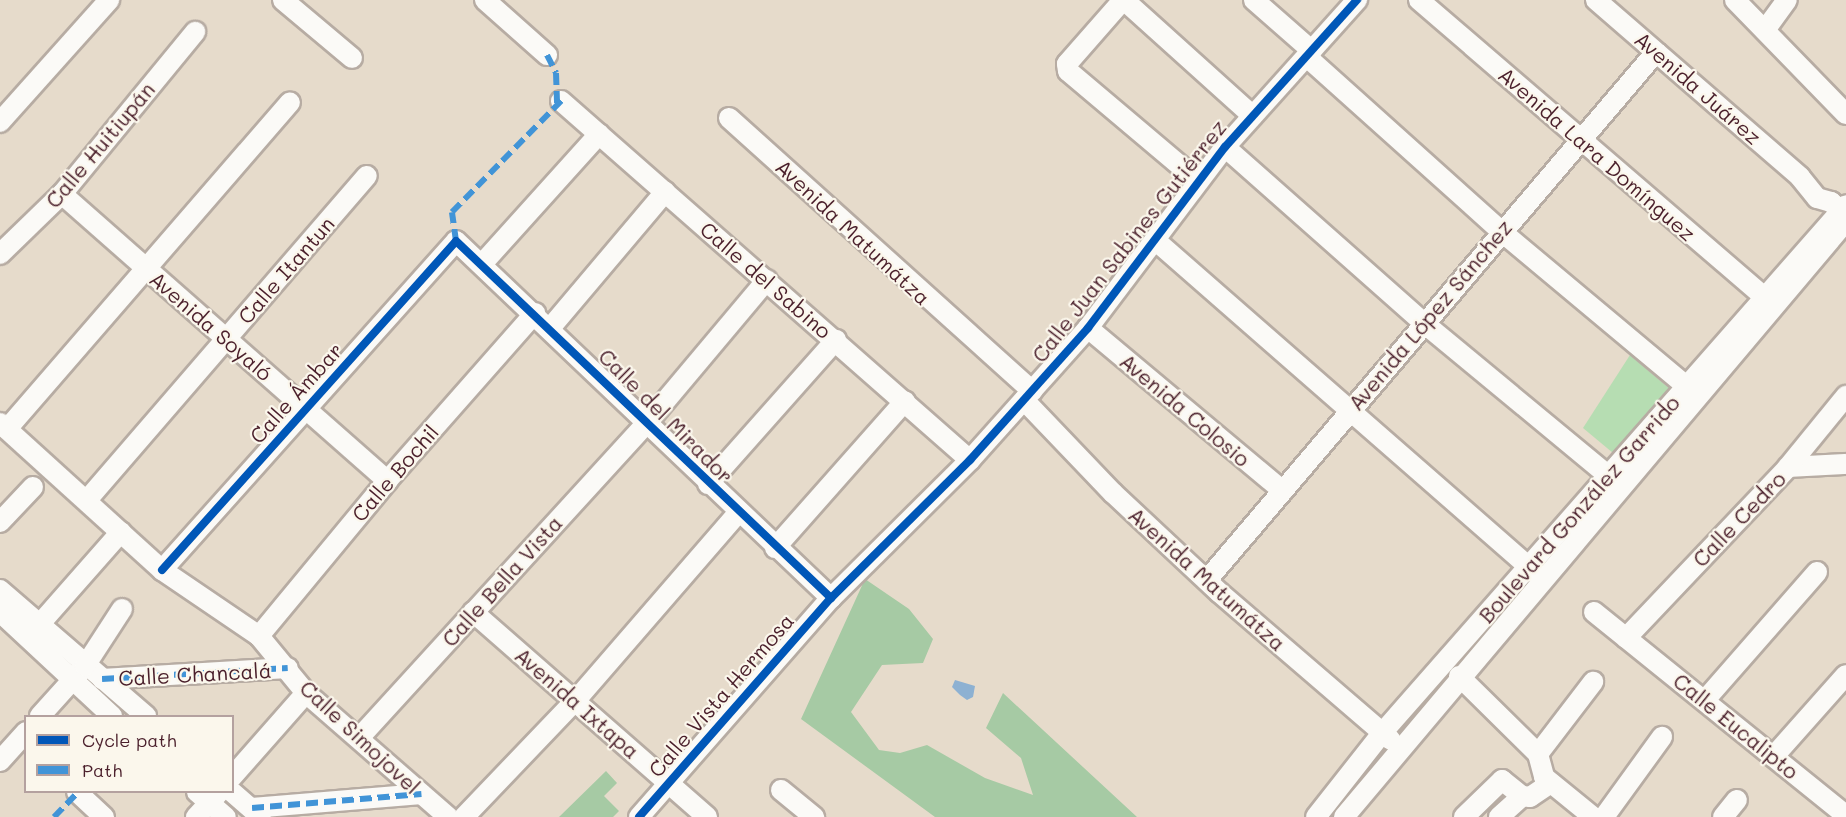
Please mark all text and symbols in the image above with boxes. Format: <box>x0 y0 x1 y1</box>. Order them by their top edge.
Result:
street label: Avenida Juárez <box>1630 26 1766 150</box>
street label: Avenida Lara Domínguez <box>1493 62 1701 246</box>
street label: Calle Huitiupán <box>40 77 160 213</box>
street label: Calle Juan Sabines Gutiérrez <box>1027 115 1231 367</box>
street label: Avenida Matumátza <box>771 154 935 310</box>
street label: Calle Itantun <box>233 211 339 329</box>
street label: Avenida López Sánchez <box>1343 215 1517 415</box>
street label: Calle del Sabino <box>695 216 837 344</box>
street label: Avenida Soyaló <box>145 266 277 386</box>
street label: Calle Ámbar <box>244 338 348 448</box>
street label: Calle del Mirador <box>594 344 738 488</box>
street label: Avenida Colosio <box>1115 348 1255 472</box>
street label: Boulevard González Garrido <box>1473 390 1685 628</box>
street label: Calle Bochil <box>346 420 444 526</box>
street label: Calle Cedro <box>1687 466 1791 572</box>
street label: Avenida Matumátza <box>1123 502 1291 656</box>
street label: Calle Bella Vista <box>437 510 567 652</box>
street label: Calle Vista Hermosa <box>643 608 799 782</box>
street label: Avenida Ixtapa <box>510 642 644 764</box>
street label: Calle Chancalá <box>118 657 272 691</box>
street label: Calle Eucalipto <box>1668 668 1804 784</box>
street label: Calle Simojovel <box>295 675 425 799</box>
legend <box>24 715 234 793</box>
text: Cycle path <box>82 728 177 752</box>
text: Path <box>82 758 122 782</box>

